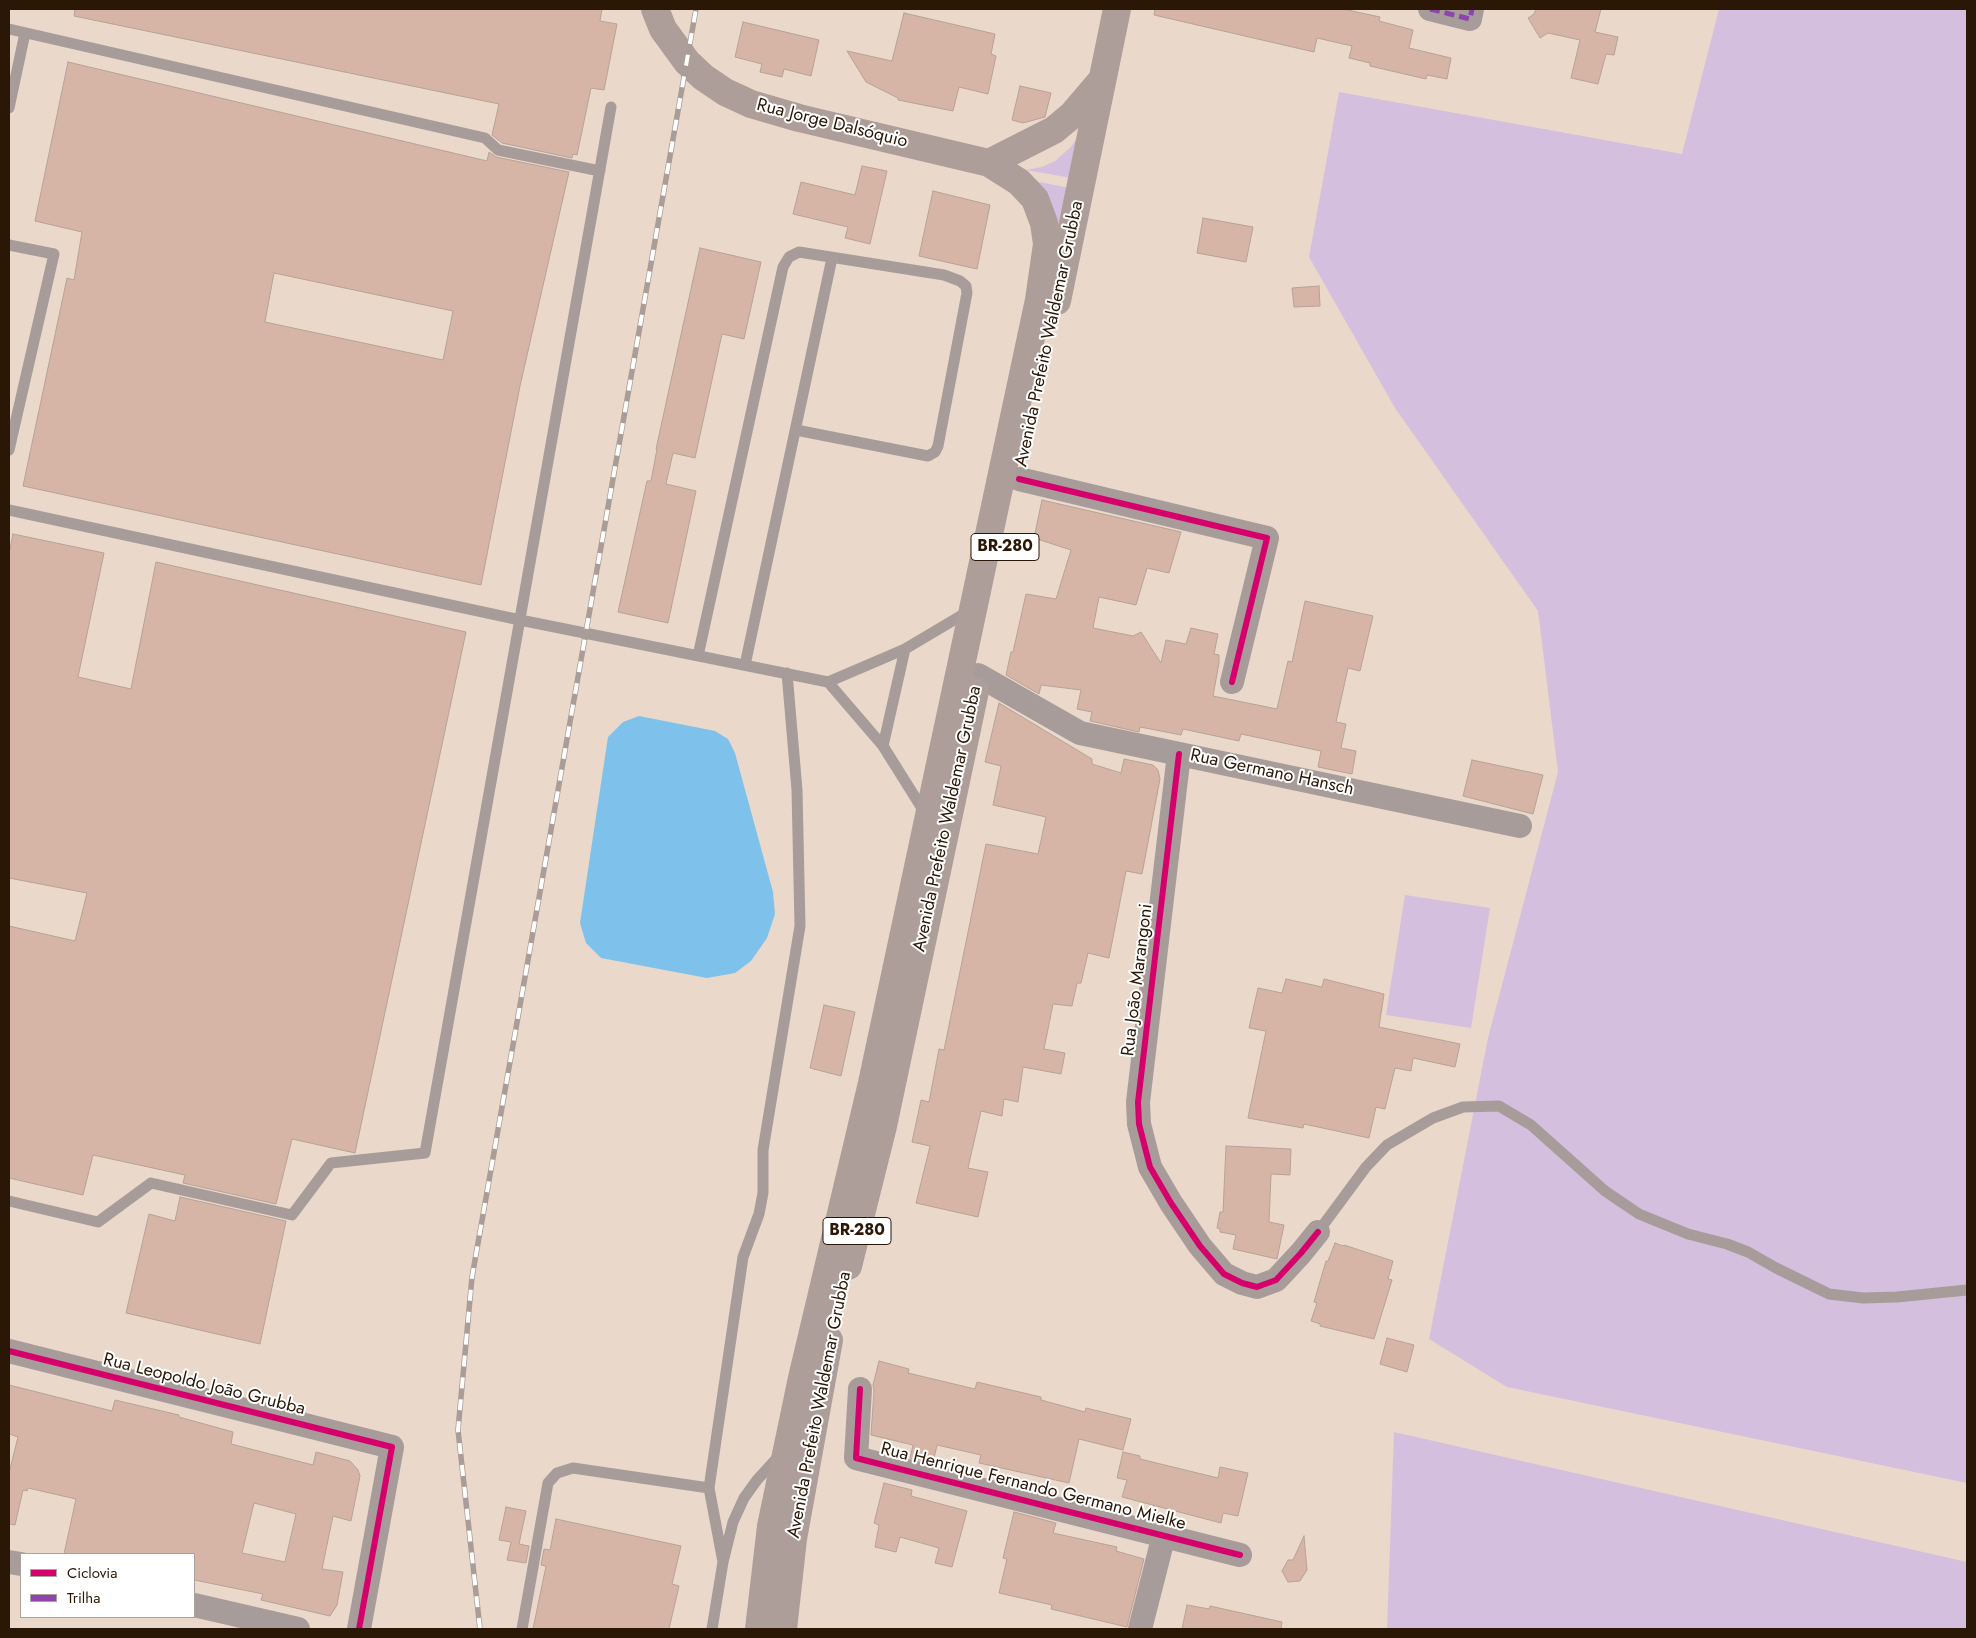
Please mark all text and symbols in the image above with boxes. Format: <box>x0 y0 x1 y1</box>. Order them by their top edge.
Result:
street label: Rua Jorge Dalsóquio <box>754 95 910 153</box>
street label: Avenida Prefeito Waldemar Grubba <box>1011 199 1089 469</box>
road number: BR-280 <box>971 534 1039 560</box>
street label: Avenida Prefeito Waldemar Grubba <box>909 684 987 954</box>
street label: Rua Germano Hansch <box>1188 745 1356 801</box>
street label: Rua João Marangoni <box>1118 903 1158 1057</box>
road number: BR-280 <box>823 1218 891 1244</box>
street label: Avenida Prefeito Waldemar Grubba <box>784 1270 856 1540</box>
street label: Rua Leopoldo João Grubba <box>101 1349 307 1421</box>
street label: Rua Henrique Fernando Germano Mielke <box>878 1439 1188 1535</box>
legend <box>20 1553 195 1618</box>
text: Ciclovia <box>67 1562 117 1584</box>
text: Trilha <box>67 1587 100 1609</box>

